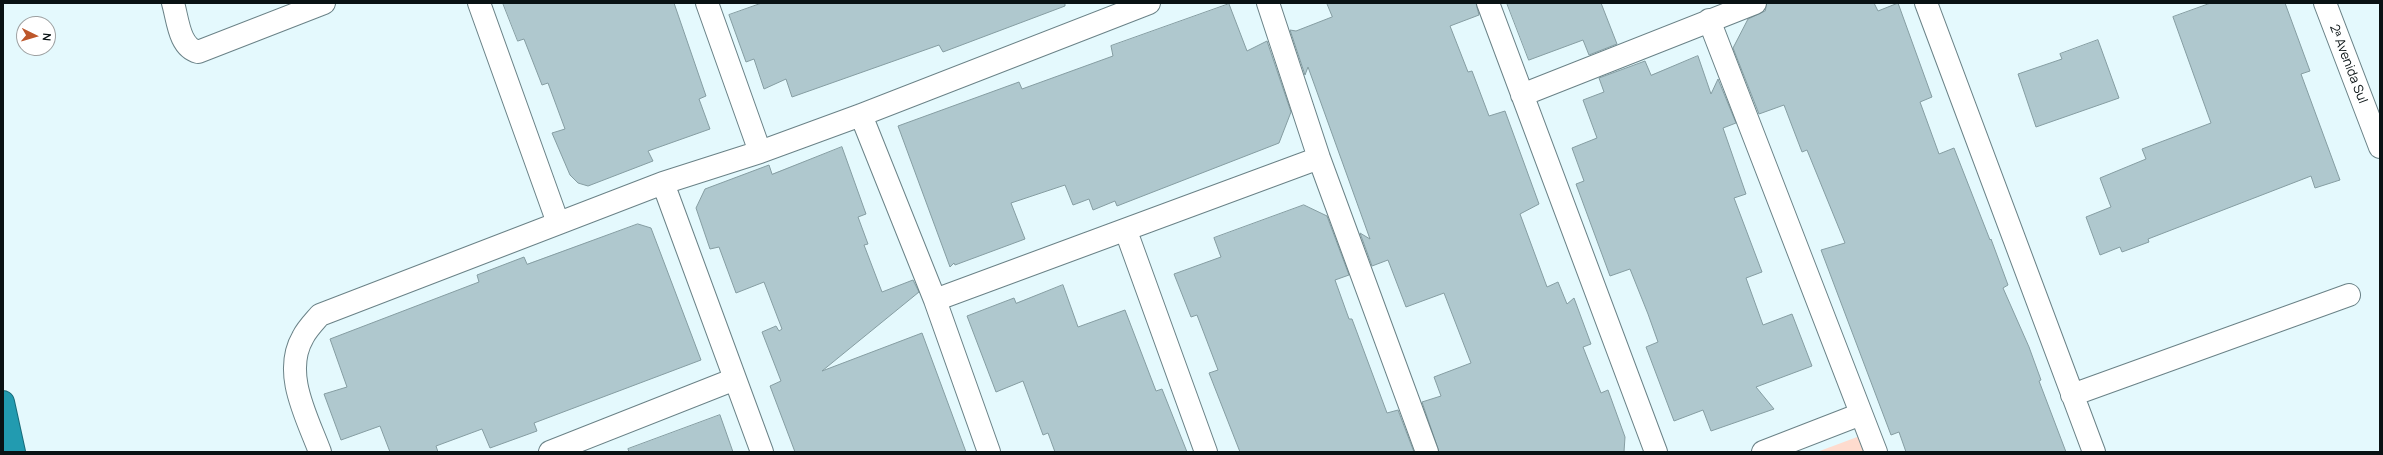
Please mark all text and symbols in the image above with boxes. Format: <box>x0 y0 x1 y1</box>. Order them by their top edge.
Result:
north arrow <box>16 16 56 56</box>
street label: 2ᵃ Avenida Sul <box>2326 22 2370 106</box>
text: N <box>40 32 55 42</box>

